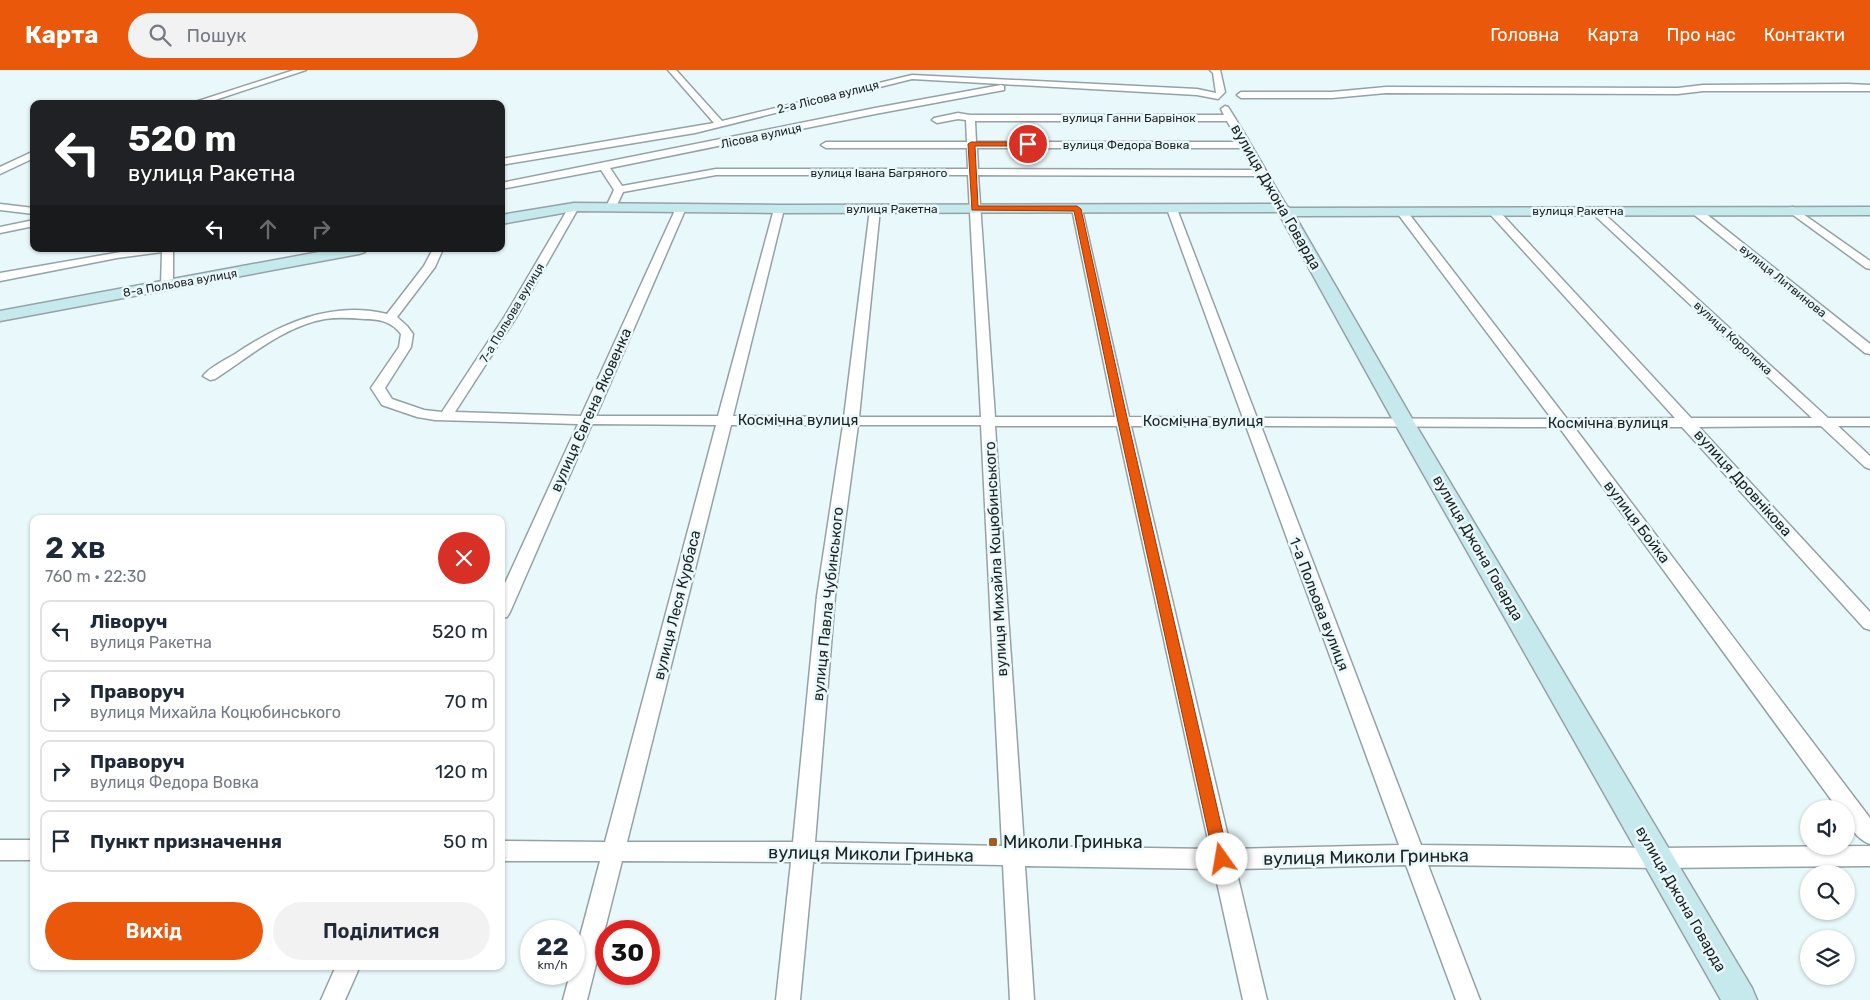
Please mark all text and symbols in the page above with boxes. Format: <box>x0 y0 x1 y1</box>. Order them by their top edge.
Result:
search box <box>128 13 478 58</box>
text: Карта <box>25 21 98 49</box>
icon: search <box>146 21 174 49</box>
text: Пошук <box>186 24 246 47</box>
text: Головна <box>1490 24 1559 46</box>
text: Карта <box>1587 24 1639 46</box>
text: Про нас <box>1667 24 1736 46</box>
text: Контакти <box>1764 24 1845 46</box>
street label: 2-а Лісова вулиця <box>776 78 880 116</box>
street label: вулиця Ганни Барвінок <box>1062 111 1196 125</box>
text: 520 m <box>128 118 237 160</box>
icon: left <box>45 120 110 185</box>
street label: Лісова вулиця <box>719 121 803 151</box>
street label: вулиця Джона Говарда <box>1227 121 1325 273</box>
pin <box>1007 123 1049 165</box>
icon: arrive <box>1014 130 1042 158</box>
street label: вулиця Федора Вовка <box>1063 138 1189 152</box>
text: вулиця Ракетна <box>128 160 296 187</box>
street label: вулиця Івана Багряного <box>811 166 948 180</box>
street label: вулиця Ракетна <box>846 202 938 216</box>
street label: вулиця Ракетна <box>1532 204 1624 218</box>
icon: left <box>201 215 229 243</box>
icon: ahead <box>254 215 282 243</box>
icon: right <box>307 215 335 243</box>
street label: вулиця Литвинова <box>1737 242 1829 320</box>
street label: 7-а Польова вулиця <box>477 261 547 365</box>
street label: 8-а Польова вулиця <box>122 266 238 300</box>
street label: вулиця Королюка <box>1691 298 1775 378</box>
street label: вулиця Євгена Яковенка <box>547 325 635 495</box>
street label: Космічна вулиця <box>738 411 858 429</box>
street label: Космічна вулиця <box>1143 412 1263 430</box>
street label: Космічна вулиця <box>1548 414 1668 432</box>
street label: вулиця Дровнікова <box>1690 426 1796 540</box>
street label: вулиця Михайла Коцюбинського <box>981 441 1011 677</box>
street label: вулиця Джона Говарда <box>1429 472 1527 624</box>
street label: вулиця Бойка <box>1600 477 1674 567</box>
street label: вулиця Павла Чубинського <box>809 506 847 702</box>
street label: вулиця Леся Курбаса <box>650 528 704 682</box>
text: 2 хв <box>45 530 106 566</box>
button: close <box>438 532 490 584</box>
street label: 1-а Польова вулиця <box>1285 535 1353 673</box>
text: 760 m · 22:30 <box>45 567 146 586</box>
text: Ліворуч <box>90 610 167 633</box>
icon: left <box>47 617 75 645</box>
text: 520 m <box>432 620 488 643</box>
text: вулиця Ракетна <box>90 633 212 652</box>
text: Праворуч <box>90 680 185 703</box>
icon: right <box>47 687 75 715</box>
text: 70 m <box>445 690 488 713</box>
text: вулиця Михайла Коцюбинського <box>90 703 341 722</box>
text: Праворуч <box>90 750 185 773</box>
icon: right <box>47 757 75 785</box>
text: 120 m <box>435 760 488 783</box>
text: вулиця Федора Вовка <box>90 773 259 792</box>
map controls <box>1800 800 1855 985</box>
button: sound <box>1800 800 1855 855</box>
street label: вулиця Джона Говарда <box>1632 823 1730 975</box>
icon: arrive <box>47 827 75 855</box>
text: Пункт призначення <box>90 830 282 853</box>
text: 50 m <box>443 830 488 853</box>
place label: Миколи Гринька <box>1003 831 1143 853</box>
position arrow <box>1195 832 1247 884</box>
marker: Миколи Гринька <box>987 836 999 848</box>
street label: вулиця Миколи Гринька <box>768 841 974 867</box>
street label: вулиця Миколи Гринька <box>1263 844 1469 870</box>
button: search <box>1800 865 1855 920</box>
button: Вихід <box>45 902 263 960</box>
button: Поділитися <box>273 902 490 960</box>
speed limit sign: 30 <box>595 920 660 985</box>
button: layers <box>1800 930 1855 985</box>
text: 22 <box>536 932 569 961</box>
text: km/h <box>538 958 567 972</box>

